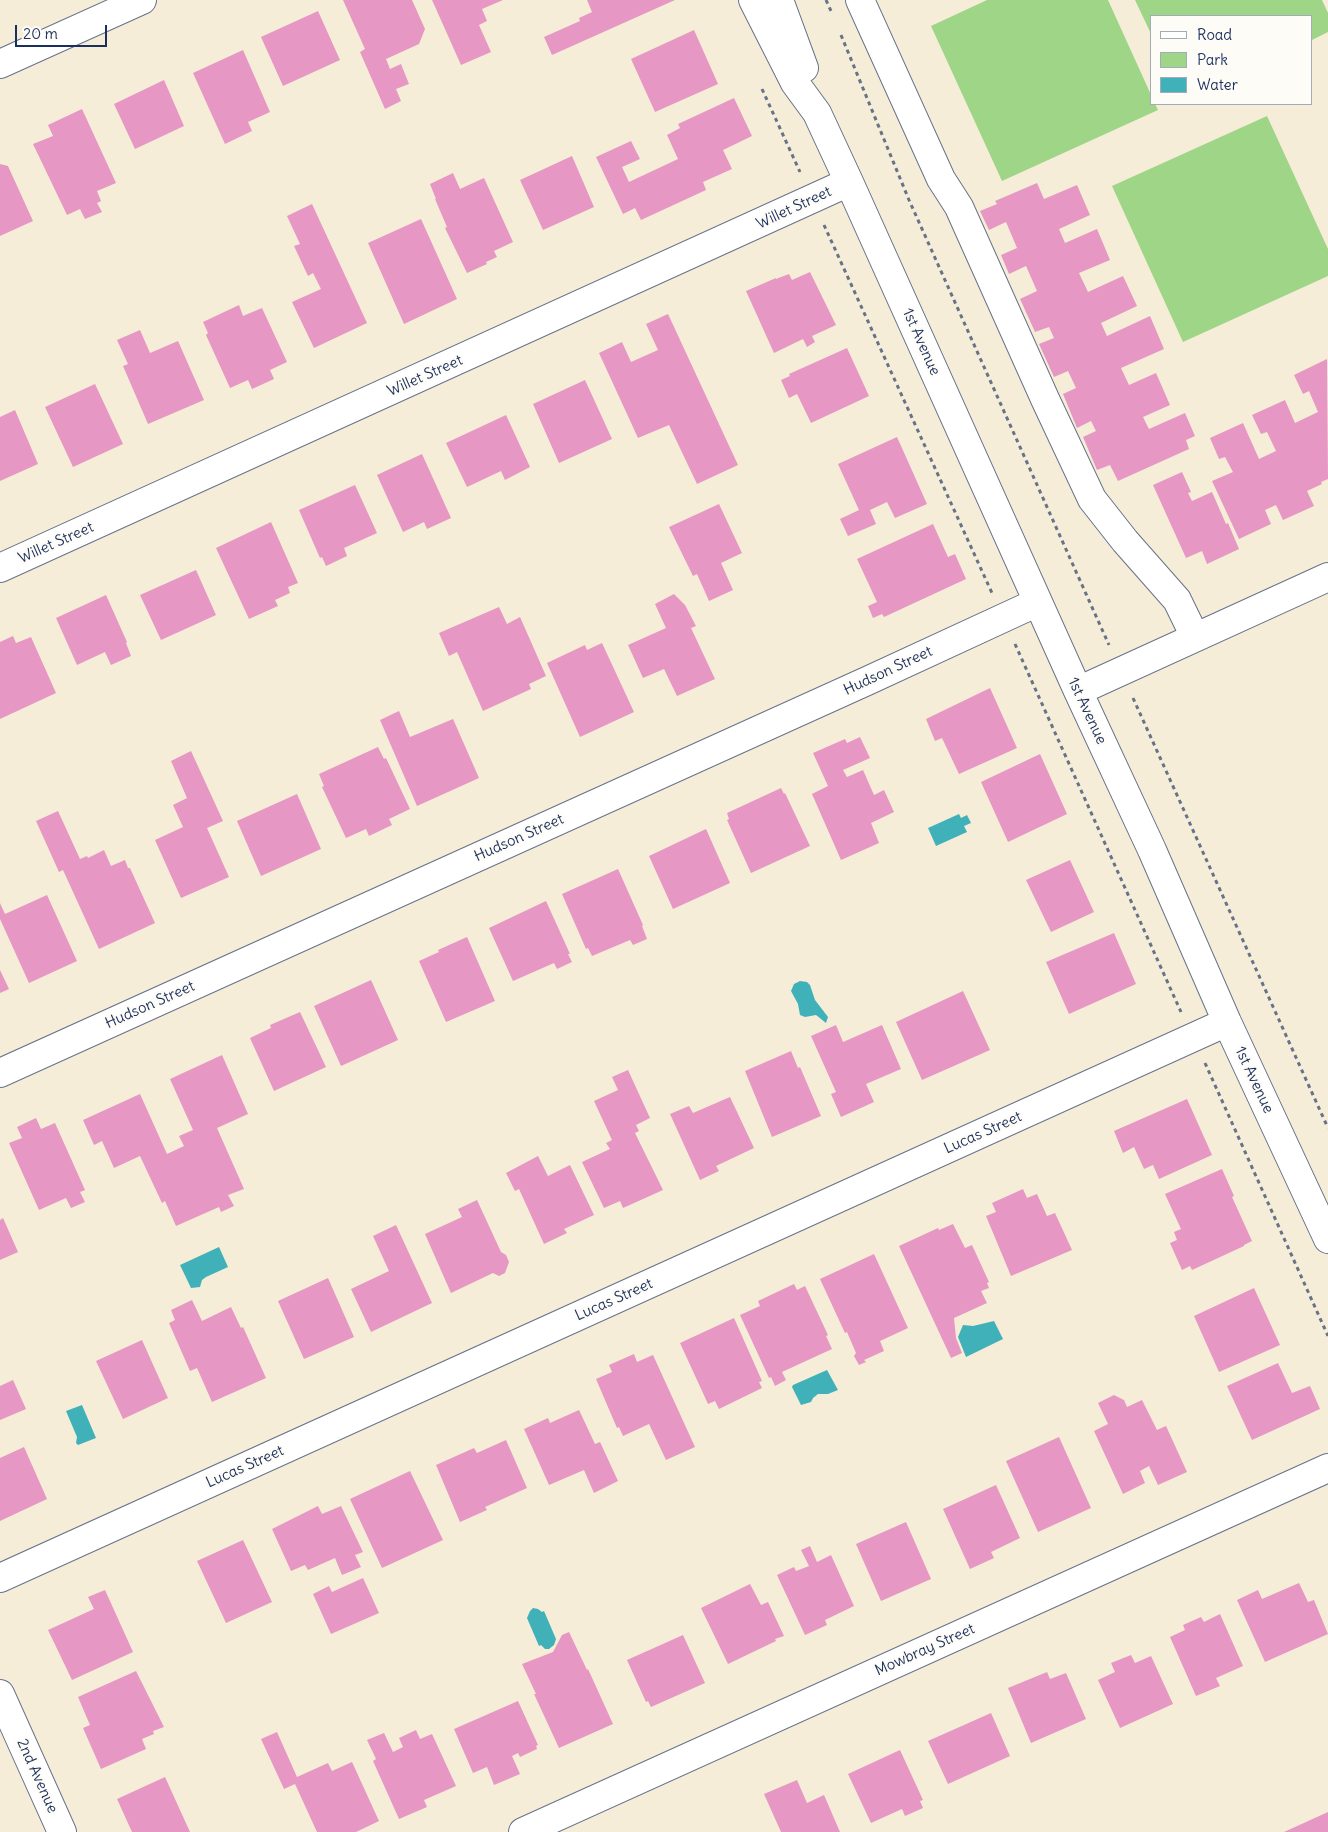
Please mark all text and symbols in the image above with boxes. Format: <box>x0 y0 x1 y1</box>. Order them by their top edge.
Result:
scale bar <box>18 15 110 47</box>
legend <box>1150 15 1313 105</box>
text: 20 m <box>23 24 58 43</box>
text: Road <box>1197 25 1232 44</box>
text: Park <box>1197 50 1228 69</box>
text: Water <box>1197 75 1238 94</box>
street label: Willet Street <box>754 183 834 233</box>
street label: 1st Avenue <box>898 306 944 378</box>
street label: Willet Street <box>385 351 465 401</box>
street label: Willet Street <box>16 518 96 568</box>
street label: Hudson Street <box>841 643 935 699</box>
street label: 1st Avenue <box>1064 675 1110 747</box>
street label: Hudson Street <box>472 810 566 866</box>
street label: Hudson Street <box>103 977 197 1033</box>
street label: 1st Avenue <box>1231 1044 1277 1116</box>
street label: Lucas Street <box>941 1108 1025 1158</box>
street label: Lucas Street <box>572 1275 656 1325</box>
street label: Lucas Street <box>203 1442 287 1492</box>
street label: Mowbray Street <box>872 1620 978 1680</box>
street label: 2nd Avenue <box>13 1736 61 1816</box>

